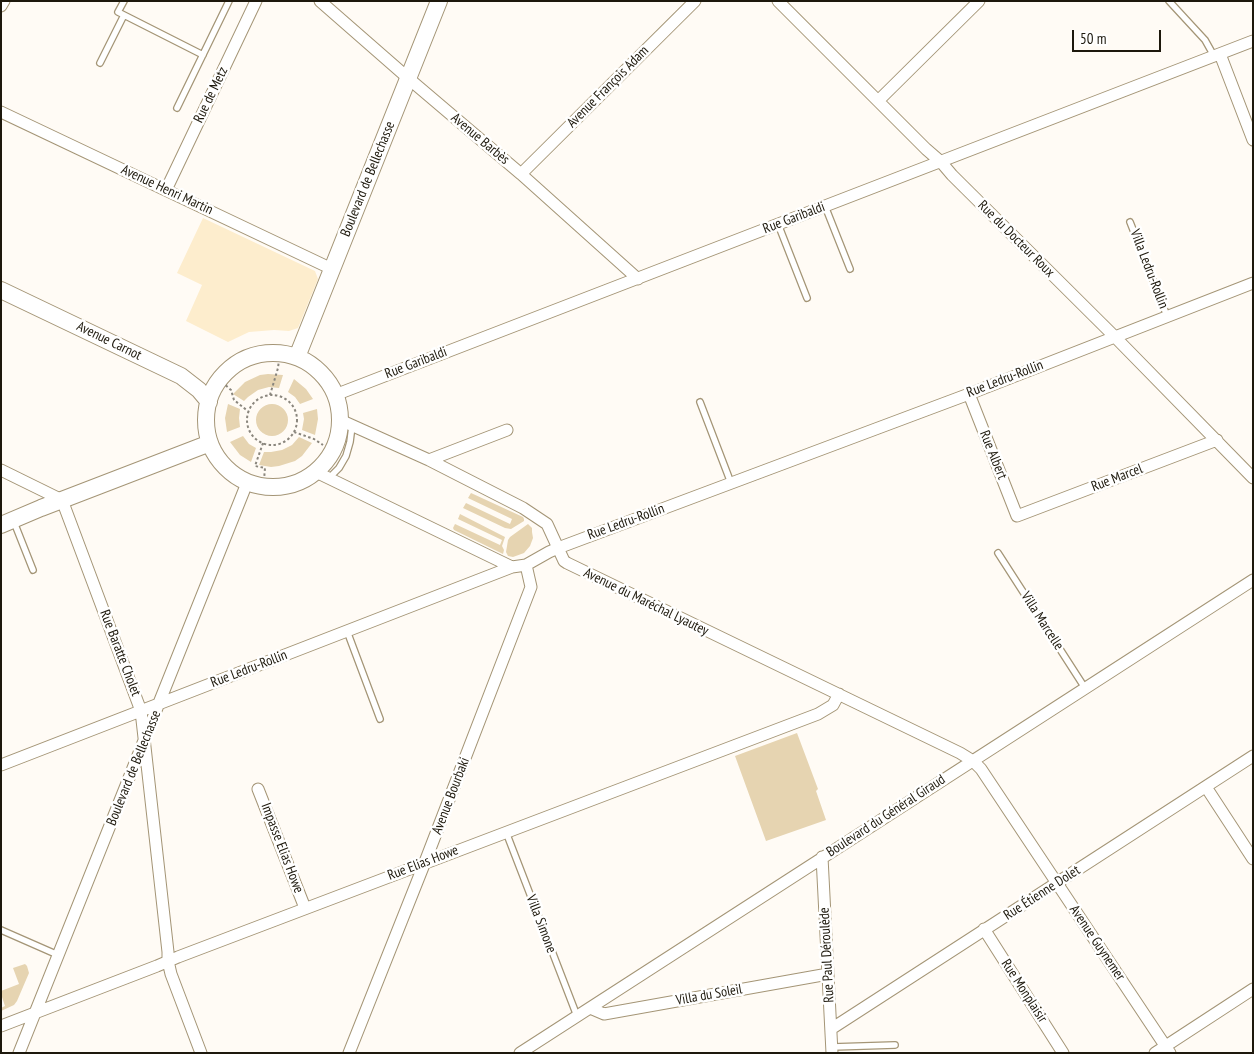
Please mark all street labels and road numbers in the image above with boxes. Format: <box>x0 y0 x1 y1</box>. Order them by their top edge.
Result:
street label: Avenue François Adam <box>564 43 652 131</box>
street label: Rue de Metz <box>190 64 232 126</box>
street label: Avenue Barbès <box>447 110 513 168</box>
street label: Boulevard de Bellechasse <box>337 119 399 239</box>
street label: Avenue Henri Martin <box>118 161 216 219</box>
street label: Rue du Docteur Roux <box>974 197 1058 281</box>
street label: Rue Garibaldi <box>761 199 827 237</box>
street label: Villa Ledru-Rollin <box>1126 227 1172 311</box>
street label: Avenue Carnot <box>74 318 144 364</box>
street label: Rue Garibaldi <box>383 344 449 382</box>
street label: Rue Ledru-Rollin <box>964 357 1046 401</box>
street label: Rue Albert <box>976 428 1010 482</box>
street label: Rue Marcel <box>1089 461 1145 495</box>
street label: Rue Ledru-Rollin <box>585 500 667 544</box>
street label: Avenue du Maréchal Lyautey <box>581 564 711 640</box>
street label: Villa Marcelle <box>1017 589 1067 653</box>
street label: Rue Baratte Cholet <box>96 607 144 699</box>
street label: Rue Ledru-Rollin <box>208 647 290 691</box>
street label: Boulevard de Bellechasse <box>103 708 165 828</box>
street label: Avenue Bourbaki <box>429 755 473 837</box>
street label: Boulevard du Général Giraud <box>823 771 949 861</box>
street label: Impasse Elias Howe <box>257 801 307 895</box>
street label: Rue Elias Howe <box>385 842 461 884</box>
street label: Rue Étienne Dolet <box>1001 862 1083 924</box>
street label: Villa Simone <box>522 893 560 955</box>
street label: Avenue Guynemer <box>1066 902 1128 984</box>
street label: Rue Paul Déroulède <box>816 907 838 1003</box>
street label: Rue Monplaisir <box>997 956 1051 1026</box>
street label: Villa du Soleil <box>675 981 743 1009</box>

